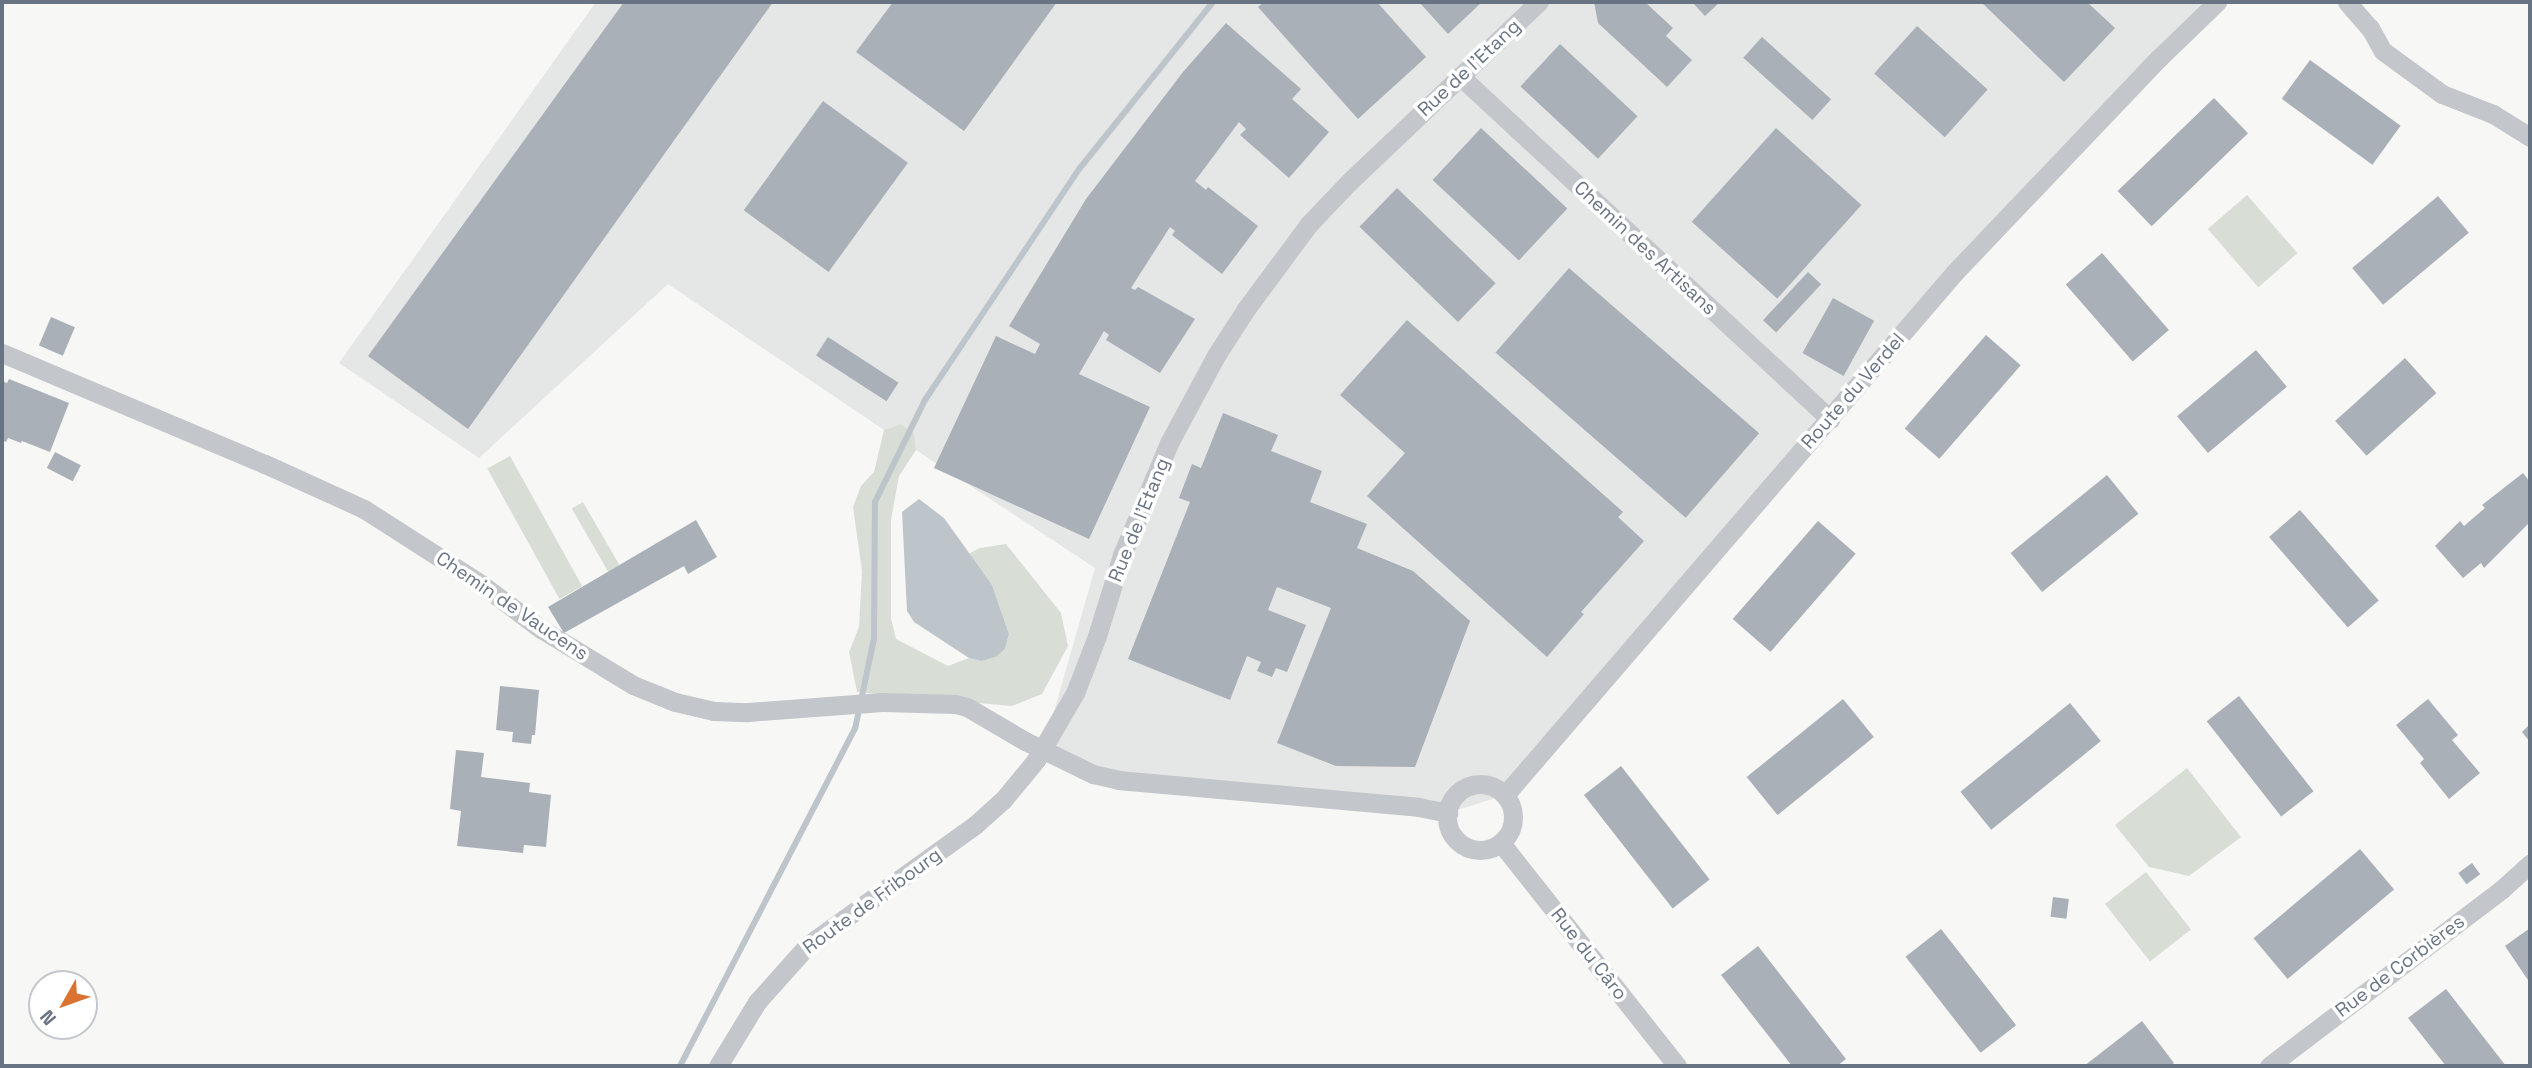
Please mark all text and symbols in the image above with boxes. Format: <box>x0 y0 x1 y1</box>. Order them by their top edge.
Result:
street label: Rue de l'Etang <box>1413 15 1525 121</box>
street label: Chemin des Artisans <box>1569 176 1721 320</box>
street label: Route du Verdel <box>1797 328 1909 454</box>
street label: Rue de l'Etang <box>1104 455 1174 585</box>
street label: Chemin de Vaucens <box>432 547 592 665</box>
street label: Route de Fribourg <box>799 843 945 959</box>
street label: Rue du Câro <box>1546 904 1632 1004</box>
street label: Rue de Corbières <box>2331 910 2469 1022</box>
north arrow <box>28 970 98 1040</box>
text: N <box>34 1005 62 1030</box>

